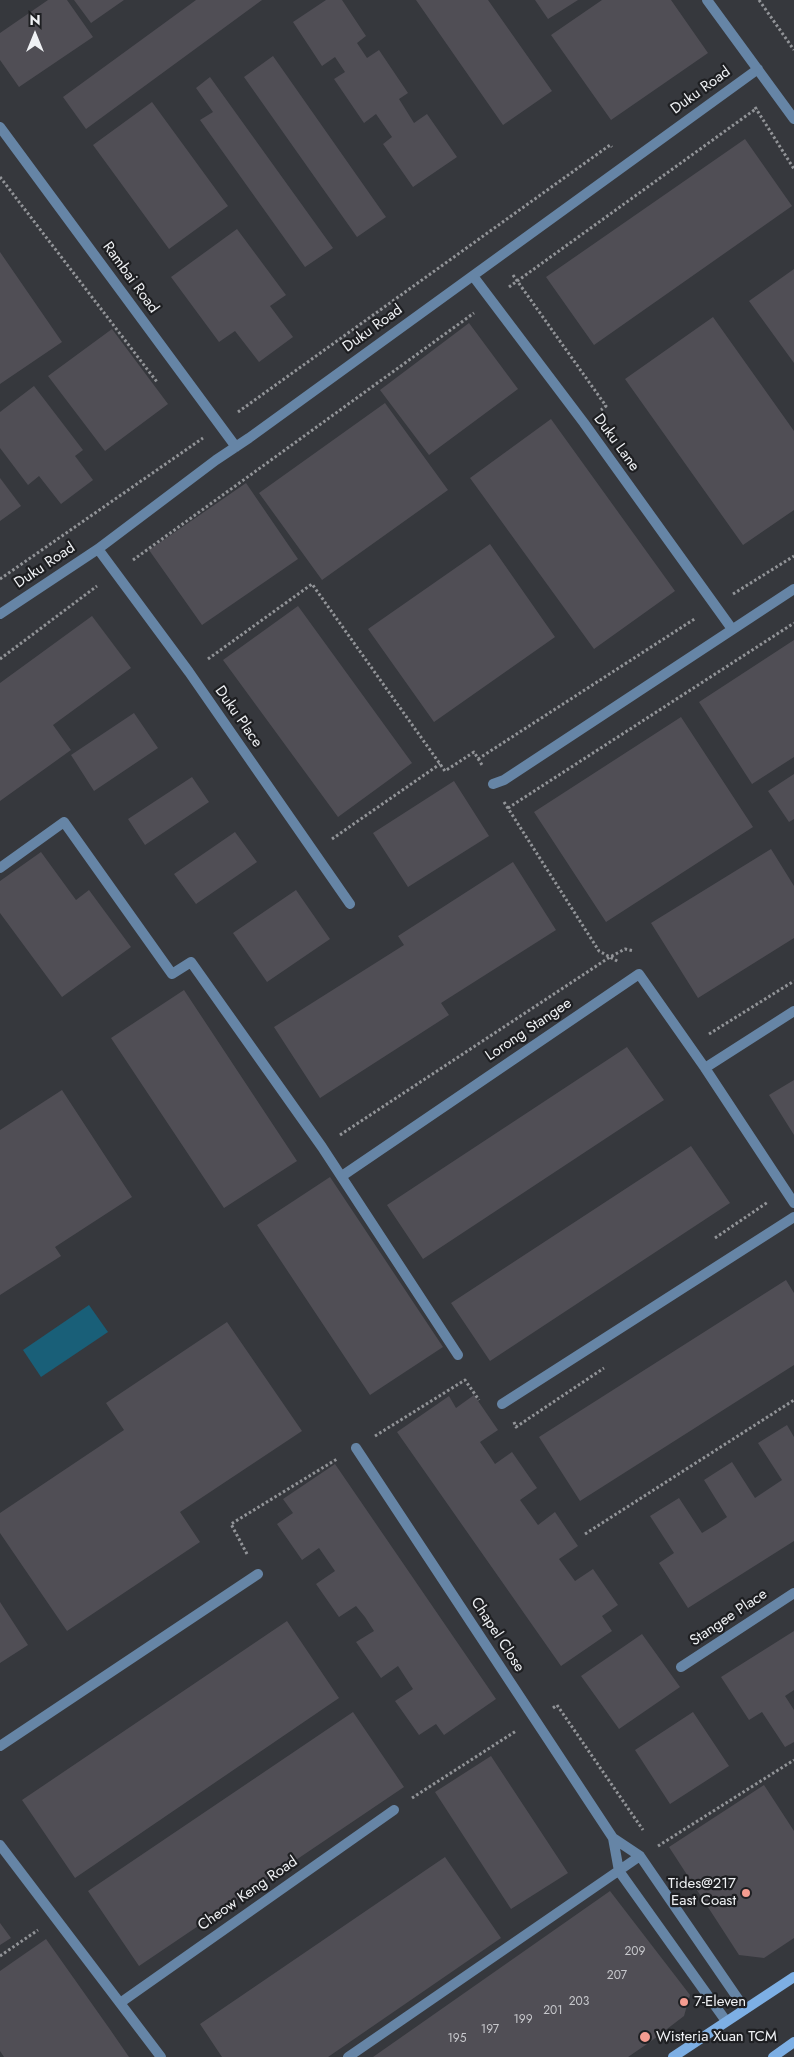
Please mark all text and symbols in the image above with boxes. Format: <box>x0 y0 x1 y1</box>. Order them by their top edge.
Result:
north arrow <box>10 10 60 60</box>
text: N <box>29 10 41 30</box>
street label: Duku Road <box>668 63 734 119</box>
street label: Rambai Road <box>98 239 162 317</box>
street label: Duku Road <box>340 301 406 357</box>
street label: Duku Lane <box>589 411 643 475</box>
street label: Duku Road <box>11 539 79 593</box>
street label: Duku Place <box>210 683 266 751</box>
street label: Lorong Stangee <box>483 995 575 1065</box>
street label: Stangee Place <box>687 1586 771 1650</box>
street label: Chapel Close <box>466 1594 528 1676</box>
street label: Cheow Keng Road <box>195 1853 301 1935</box>
place label: Tides@217 East Coast <box>668 1875 736 1910</box>
marker: Tides@217 East Coast <box>740 1887 752 1899</box>
house number: 209 <box>625 1945 645 1959</box>
house number: 207 <box>607 1969 627 1983</box>
place label: 7-Eleven <box>694 1993 746 2011</box>
house number: 203 <box>569 1995 589 2009</box>
marker: 7-Eleven <box>678 1996 690 2008</box>
house number: 201 <box>543 2004 563 2018</box>
house number: 199 <box>513 2013 533 2027</box>
house number: 197 <box>481 2023 499 2037</box>
place label: Wisteria Xuan TCM <box>656 2028 777 2046</box>
marker: Wisteria Xuan TCM <box>638 2030 652 2044</box>
house number: 195 <box>447 2032 467 2046</box>

